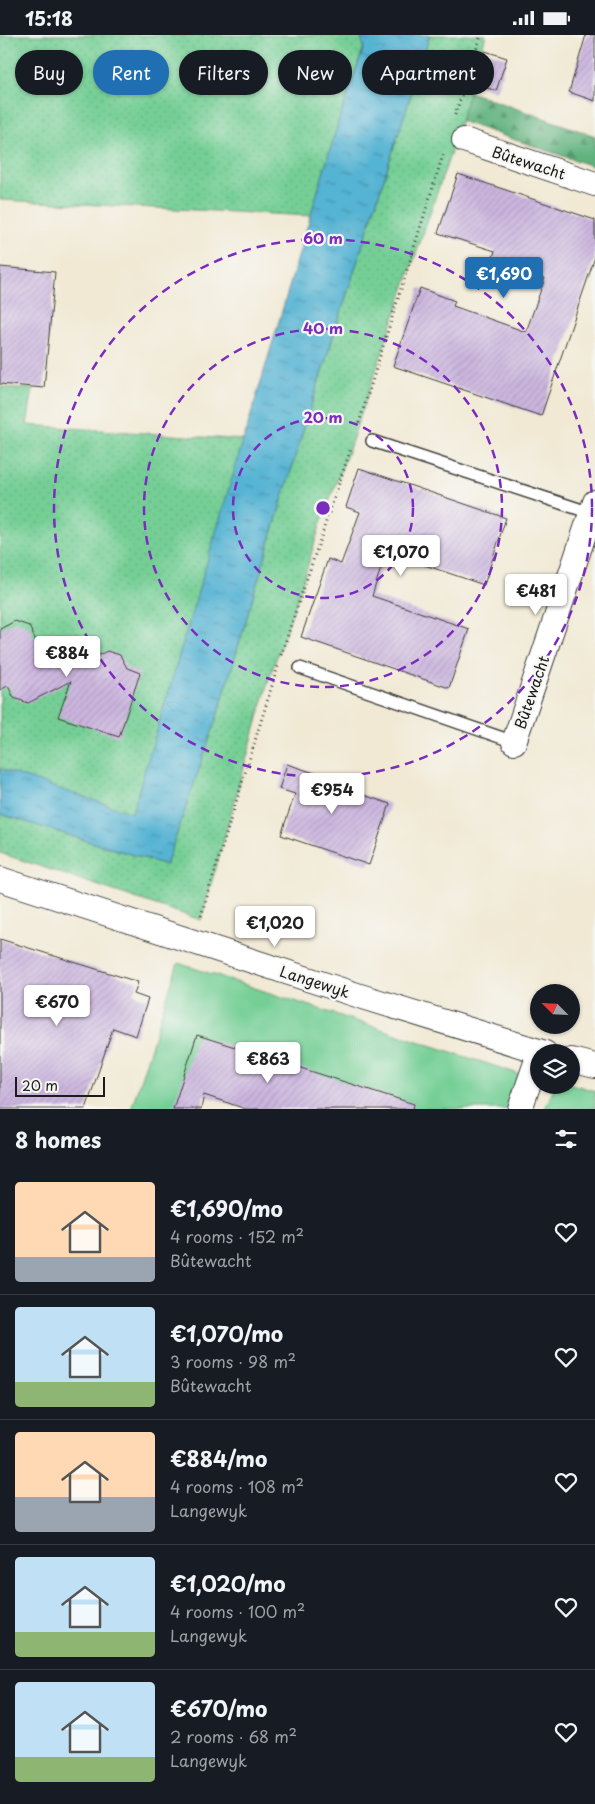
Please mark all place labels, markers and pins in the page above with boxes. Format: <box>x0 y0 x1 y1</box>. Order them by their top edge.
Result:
pin: €1,690 <box>463 257 545 299</box>
centre of rings <box>314 499 332 517</box>
pin: €1,070 <box>360 535 442 577</box>
pin: €481 <box>506 573 566 616</box>
pin: €884 <box>37 635 97 678</box>
pin: €954 <box>302 773 362 815</box>
pin: €1,020 <box>234 905 316 948</box>
pin: €670 <box>27 985 87 1027</box>
pin: €863 <box>238 1041 298 1084</box>

